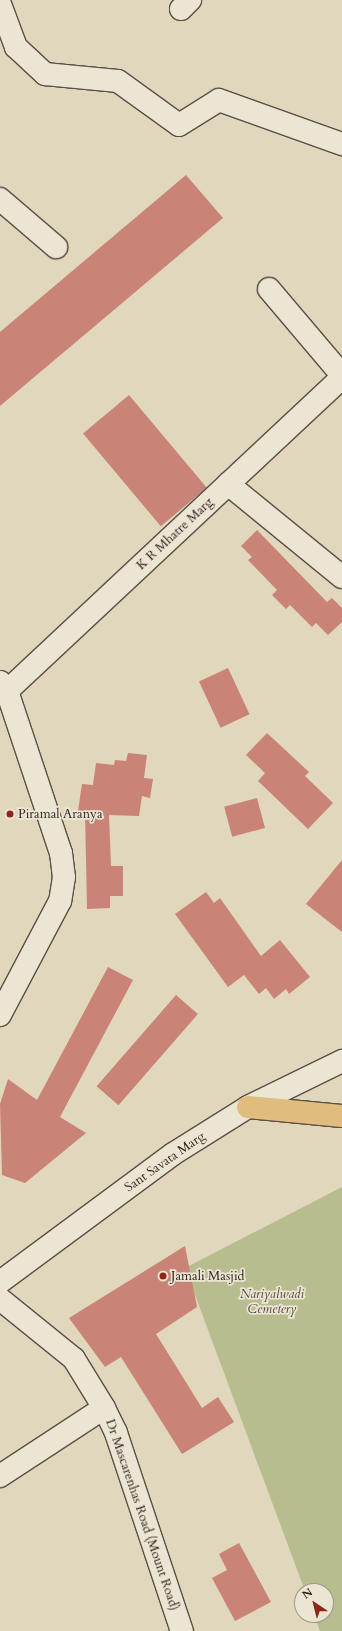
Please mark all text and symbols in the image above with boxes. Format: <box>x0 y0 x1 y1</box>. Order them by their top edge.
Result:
street label: K R Mhatre Marg <box>134 495 216 573</box>
place label: Piramal Aranya <box>18 806 103 822</box>
marker: Piramal Aranya <box>5 809 15 819</box>
street label: Sant Savata Marg <box>122 1128 208 1196</box>
place label: Jamali Masjid <box>171 1268 245 1284</box>
marker: Jamali Masjid <box>158 1271 168 1281</box>
park label: Nariyalwadi Cemetery <box>240 1287 304 1318</box>
street label: Dr Mascarenhas Road (Mount Road) <box>102 1417 182 1613</box>
north arrow <box>294 1583 334 1623</box>
text: N <box>299 1585 316 1602</box>

